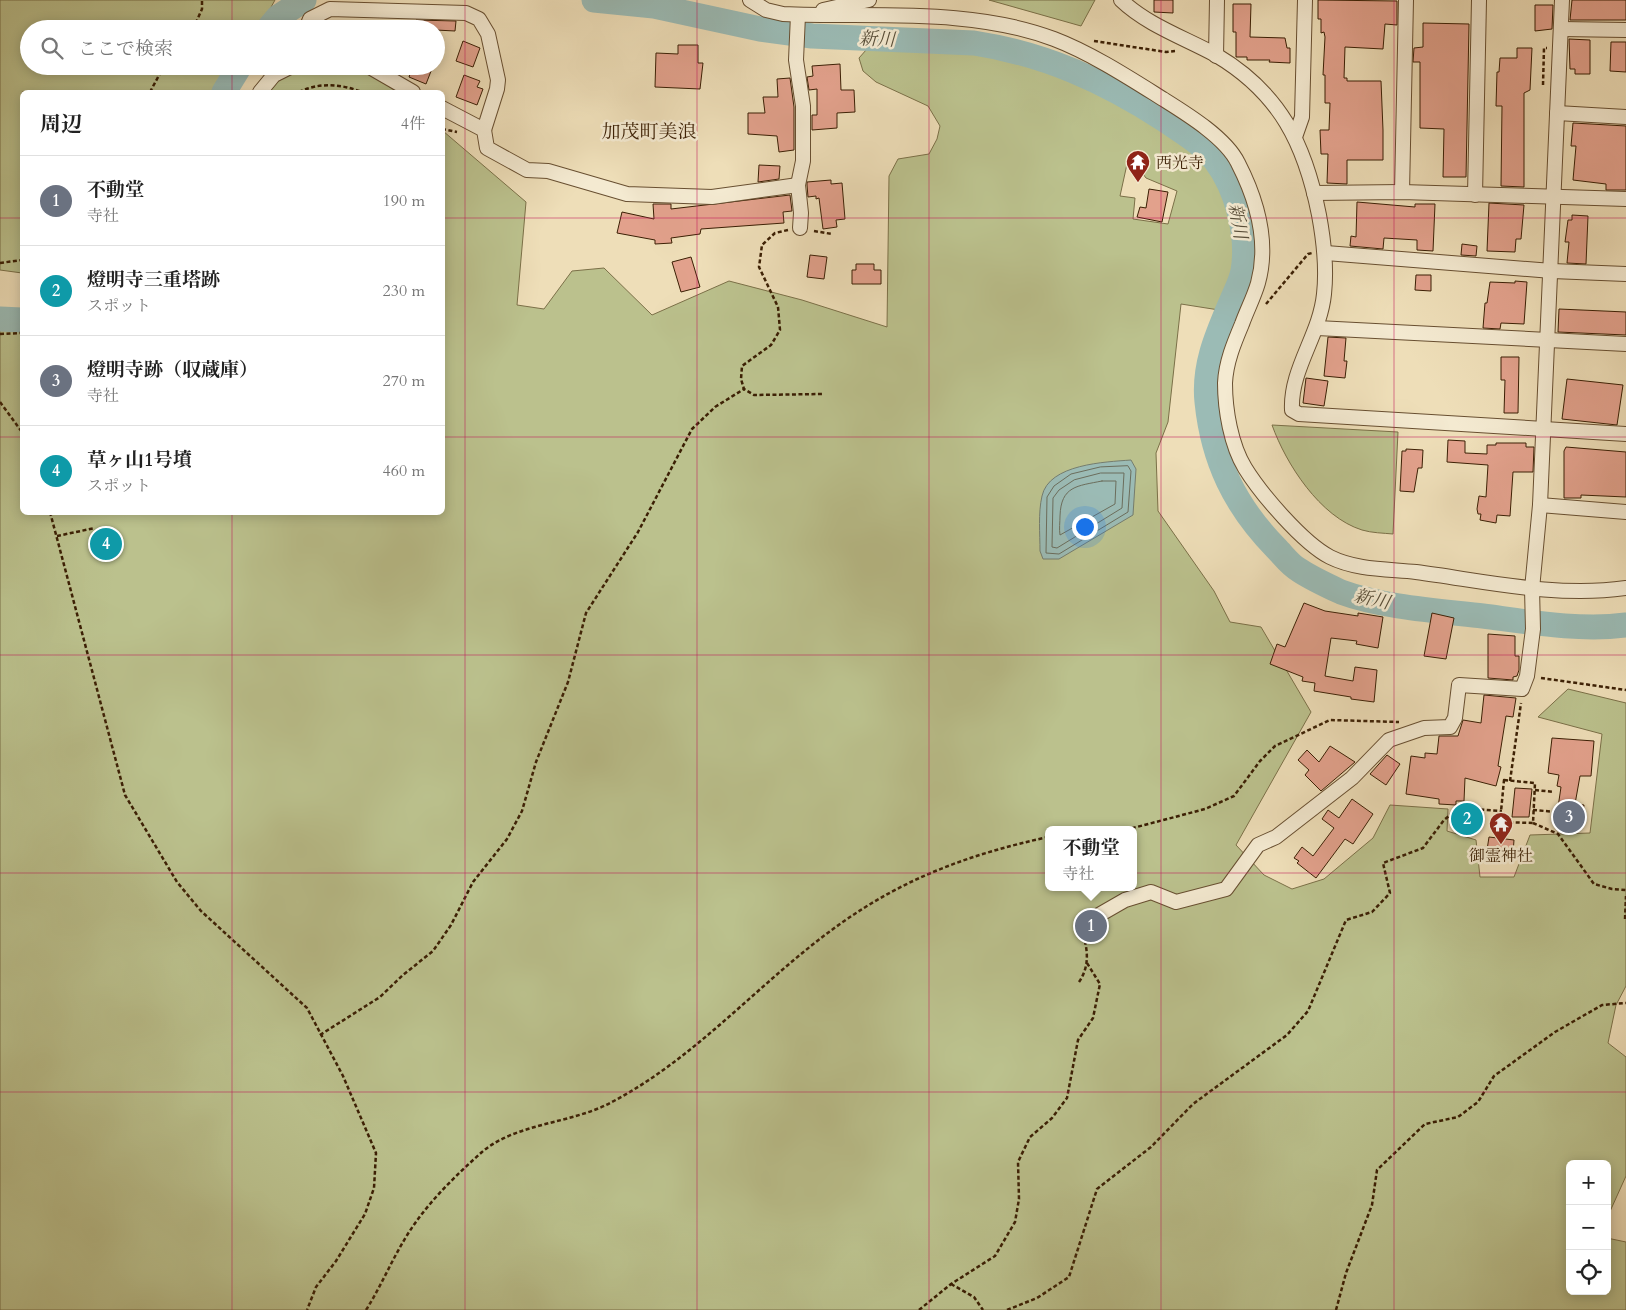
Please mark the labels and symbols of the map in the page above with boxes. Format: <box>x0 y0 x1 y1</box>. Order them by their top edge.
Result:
water label: 新川 <box>859 26 897 53</box>
district label: 加茂町美浪 <box>601 119 697 145</box>
temple icon: 西光寺 <box>1125 149 1151 183</box>
place label: 西光寺 <box>1156 152 1204 174</box>
water label: 新川 <box>1222 201 1253 243</box>
your location <box>1072 514 1098 540</box>
pin: 4 <box>90 525 122 563</box>
water label: 新川 <box>1352 583 1394 616</box>
pin: 3 <box>1553 798 1585 836</box>
pin: 2 <box>1451 800 1483 838</box>
temple icon: 御霊神社 <box>1488 811 1514 845</box>
place label: 御霊神社 <box>1469 845 1533 867</box>
pin: 1 <box>1075 907 1107 945</box>

